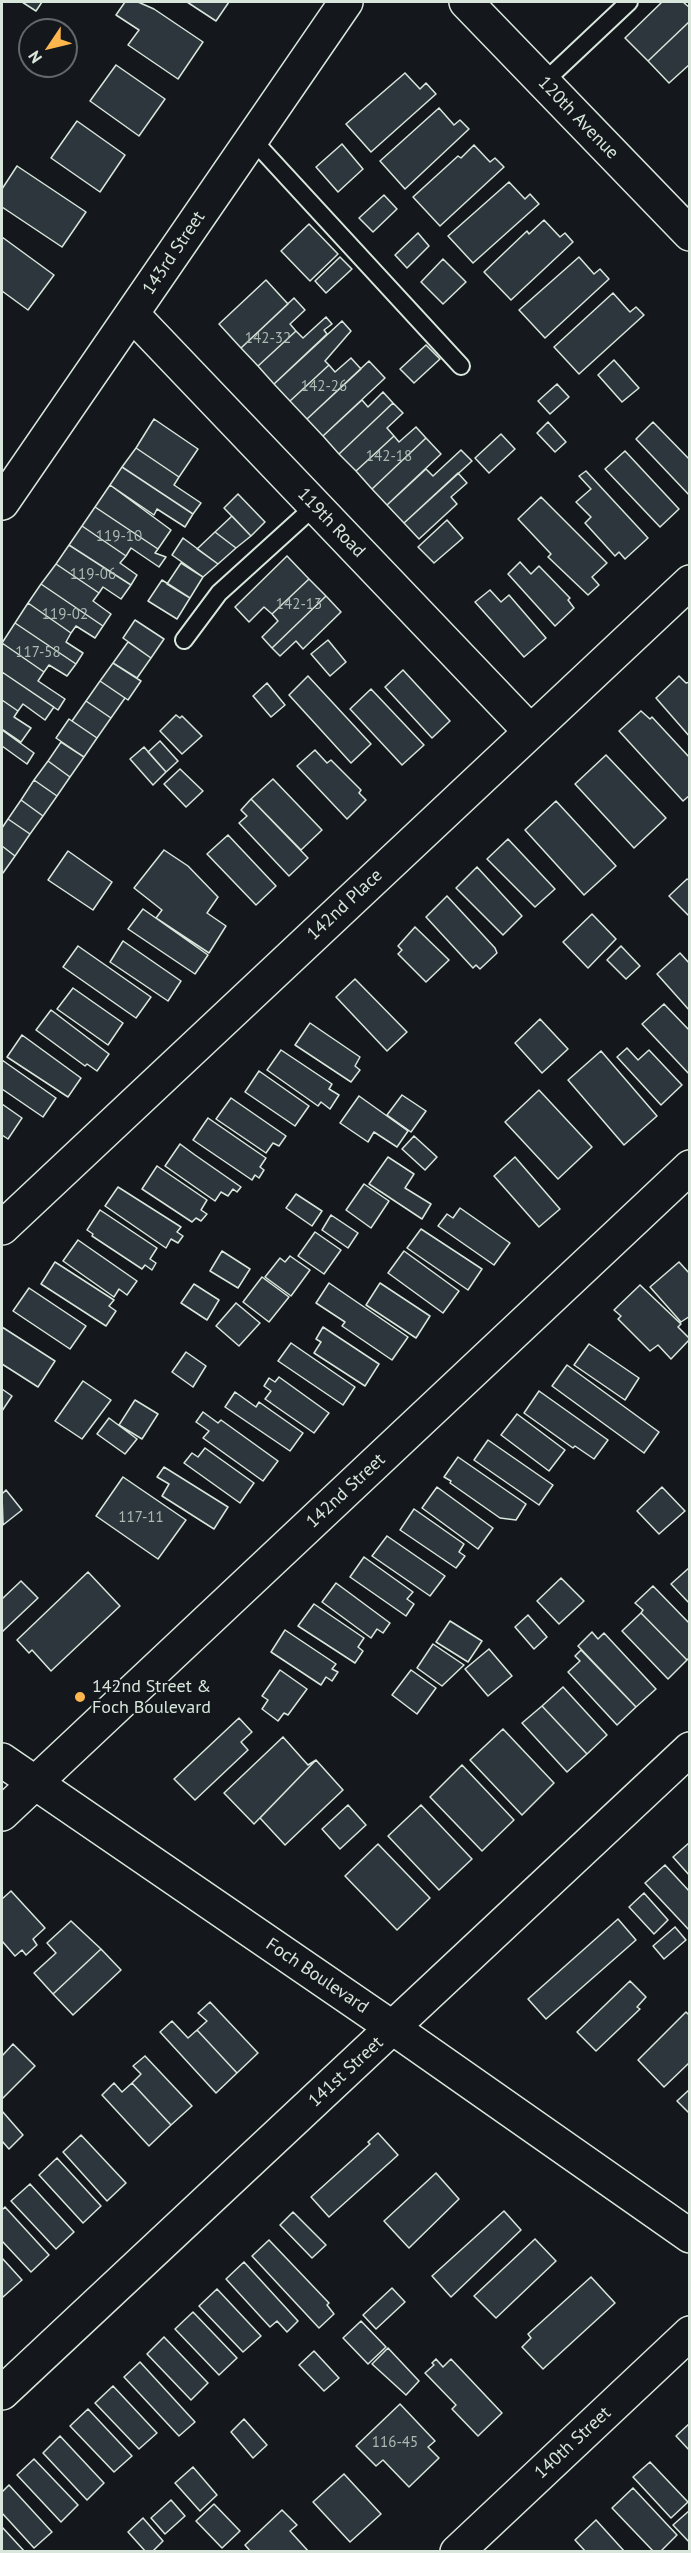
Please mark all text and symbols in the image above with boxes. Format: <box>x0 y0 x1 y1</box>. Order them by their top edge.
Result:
north arrow <box>18 18 78 78</box>
text: N <box>24 47 46 67</box>
street label: 120th Avenue <box>533 72 623 164</box>
street label: 143rd Street <box>138 207 210 299</box>
house number: 142-32 <box>245 330 291 348</box>
house number: 142-26 <box>301 378 347 396</box>
house number: 142-18 <box>366 448 412 466</box>
street label: 119th Road <box>293 484 369 562</box>
house number: 119-10 <box>96 528 142 546</box>
house number: 119-06 <box>70 566 116 584</box>
house number: 142-13 <box>276 596 322 614</box>
house number: 119-02 <box>42 606 88 624</box>
house number: 117-58 <box>15 644 61 662</box>
street label: 142nd Place <box>303 865 387 945</box>
street label: 142nd Street <box>302 1449 390 1533</box>
house number: 117-11 <box>118 1509 164 1527</box>
place label: 142nd Street & Foch Boulevard <box>92 1676 211 1718</box>
marker: 142nd Street & Foch Boulevard <box>73 1690 87 1704</box>
street label: Foch Boulevard <box>262 1934 372 2018</box>
street label: 141st Street <box>304 2032 388 2112</box>
street label: 140th Street <box>530 2402 616 2484</box>
house number: 116-45 <box>372 2434 418 2452</box>

